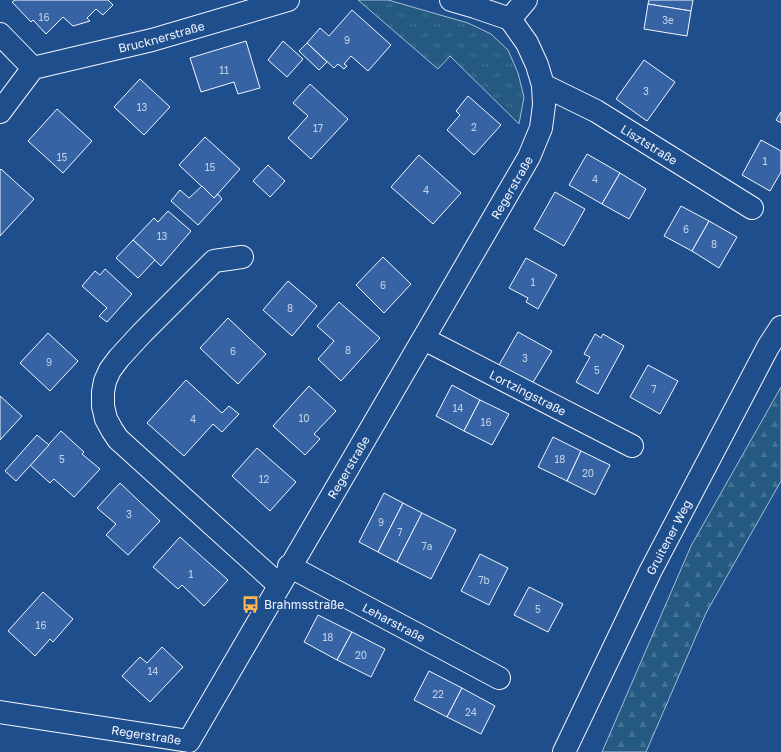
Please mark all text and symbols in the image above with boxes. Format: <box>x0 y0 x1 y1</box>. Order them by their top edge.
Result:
house number: 16 <box>39 11 49 23</box>
house number: 3e <box>662 14 674 26</box>
street label: Brucknerstraße <box>117 18 206 55</box>
house number: 9 <box>344 34 350 46</box>
house number: 11 <box>219 64 229 76</box>
house number: 3 <box>643 85 649 97</box>
house number: 13 <box>137 101 147 113</box>
house number: 2 <box>471 121 477 133</box>
street label: Lisztstraße <box>618 121 681 168</box>
house number: 17 <box>313 122 323 134</box>
house number: 15 <box>57 151 68 163</box>
street label: Regerstraße <box>487 153 536 222</box>
house number: 1 <box>763 155 768 167</box>
house number: 15 <box>205 161 216 173</box>
house number: 4 <box>592 173 598 185</box>
house number: 4 <box>423 184 429 196</box>
house number: 6 <box>683 223 689 235</box>
house number: 13 <box>157 230 167 242</box>
house number: 8 <box>711 238 717 250</box>
house number: 1 <box>531 276 536 288</box>
house number: 6 <box>380 279 386 291</box>
house number: 8 <box>287 302 293 314</box>
house number: 8 <box>345 344 351 356</box>
house number: 6 <box>230 345 236 357</box>
house number: 3 <box>522 352 528 364</box>
house number: 9 <box>46 356 52 368</box>
house number: 5 <box>594 364 600 376</box>
street label: Lortzingstraße <box>487 367 569 419</box>
house number: 7 <box>651 383 657 395</box>
house number: 14 <box>453 402 463 414</box>
house number: 10 <box>298 412 310 424</box>
house number: 4 <box>190 413 196 425</box>
house number: 16 <box>481 416 491 428</box>
street label: Regerstraße <box>324 433 372 501</box>
house number: 5 <box>59 453 65 465</box>
house number: 18 <box>555 453 565 465</box>
house number: 20 <box>582 467 594 479</box>
house number: 12 <box>259 473 270 485</box>
street label: Gruitener Weg <box>642 497 694 577</box>
house number: 3 <box>126 508 132 520</box>
house number: 9 <box>378 516 384 528</box>
house number: 7 <box>397 526 403 538</box>
house number: 7a <box>422 540 432 552</box>
house number: 1 <box>189 568 194 580</box>
house number: 7b <box>478 574 490 586</box>
bus stop icon: Brahmsstraße <box>241 594 261 614</box>
place label: Brahmsstraße <box>264 597 344 612</box>
street label: Leharstraße <box>360 599 428 645</box>
house number: 5 <box>535 603 541 615</box>
house number: 16 <box>36 619 46 631</box>
house number: 18 <box>323 631 333 643</box>
house number: 20 <box>355 649 367 661</box>
house number: 14 <box>148 665 158 677</box>
house number: 22 <box>432 688 444 700</box>
house number: 24 <box>465 706 477 718</box>
street label: Regerstraße <box>110 722 182 747</box>

